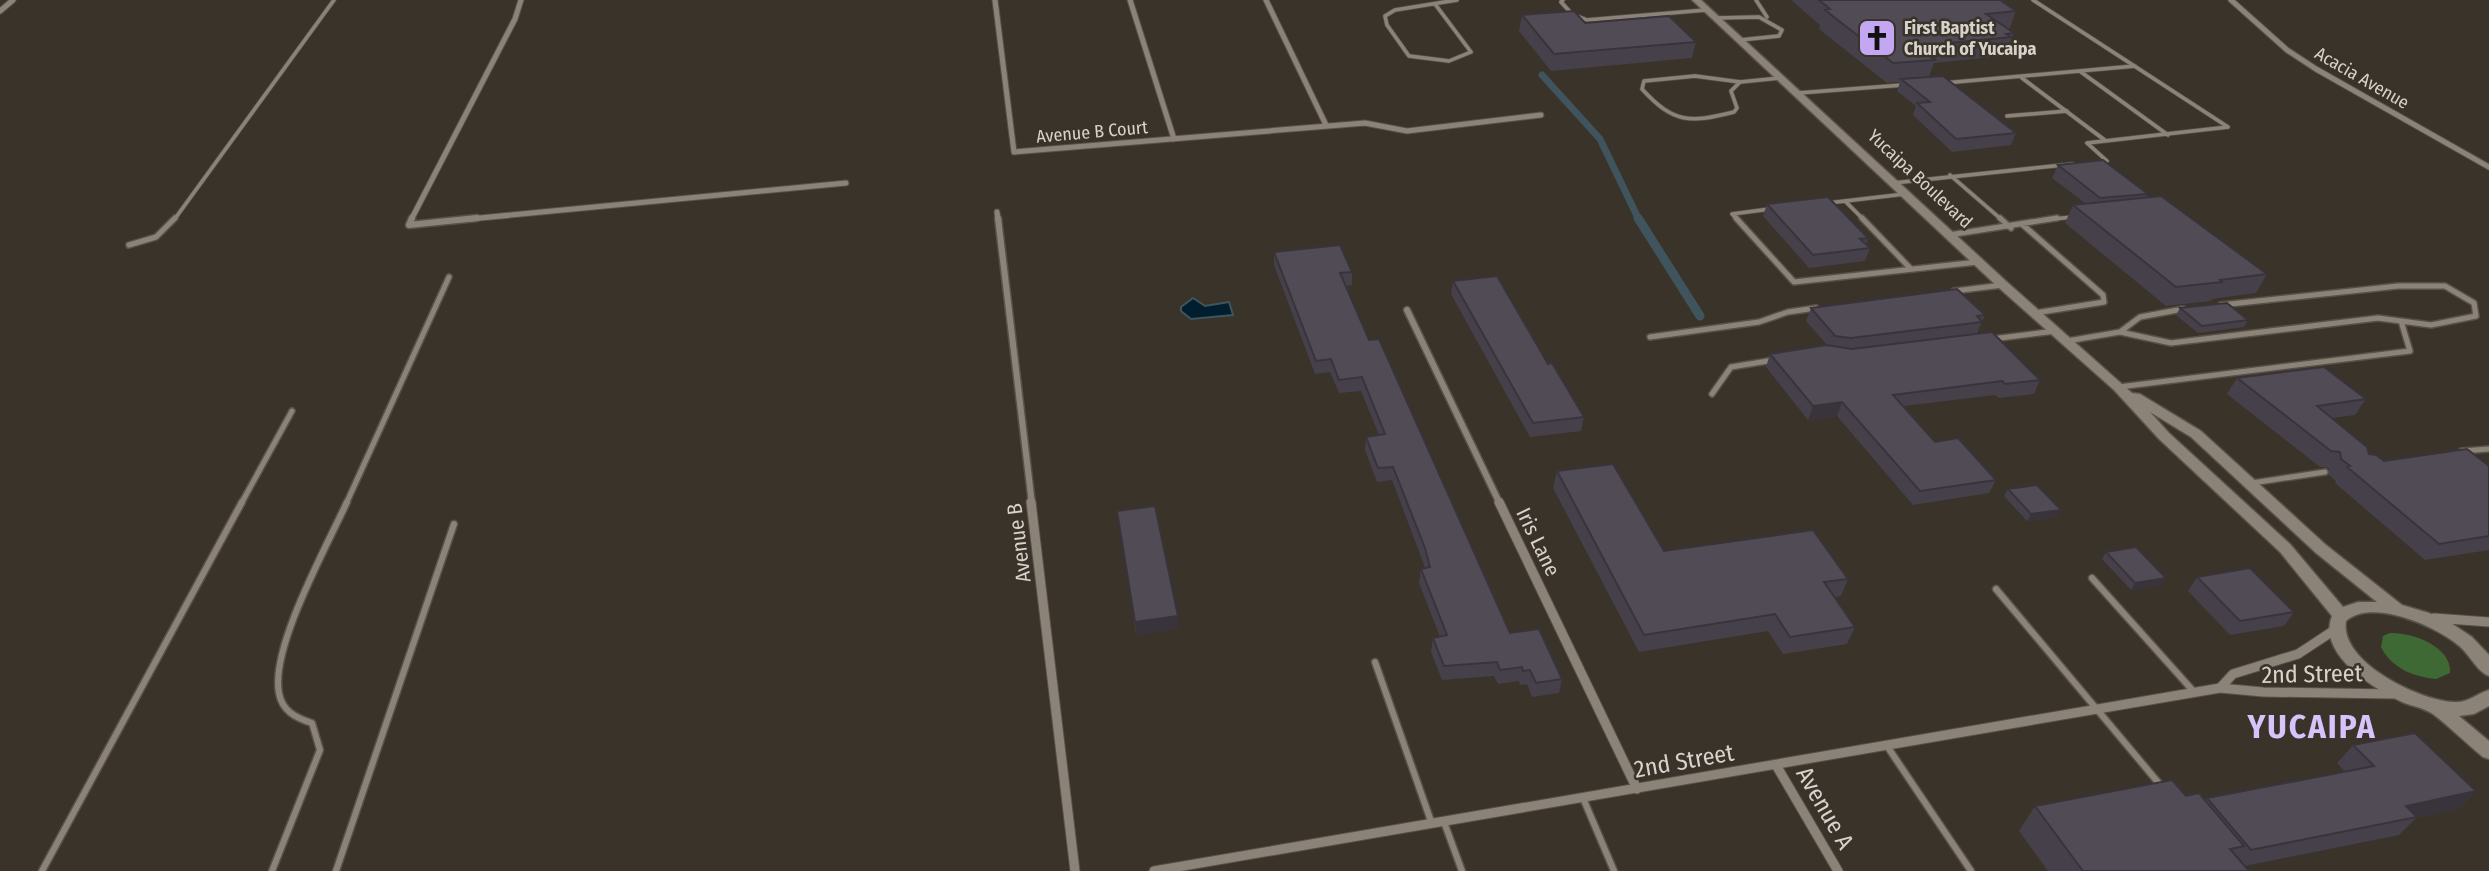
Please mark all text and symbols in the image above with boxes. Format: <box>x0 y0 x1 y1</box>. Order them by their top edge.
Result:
church icon: First Baptist Church of Yucaipa <box>1856 17 1898 59</box>
place label: First Baptist Church of Yucaipa <box>1904 17 2036 60</box>
street label: Acacia Avenue <box>2311 42 2413 114</box>
street label: Avenue B Court <box>1035 116 1149 148</box>
street label: Yucaipa Boulevard <box>1863 125 1977 233</box>
street label: Avenue B <box>1001 502 1037 584</box>
street label: Iris Lane <box>1510 504 1566 580</box>
street label: 2nd Street <box>2261 659 2363 689</box>
district label: YUCAIPA <box>2246 707 2377 747</box>
street label: 2nd Street <box>1632 738 1736 784</box>
street label: Avenue A <box>1790 762 1860 854</box>

